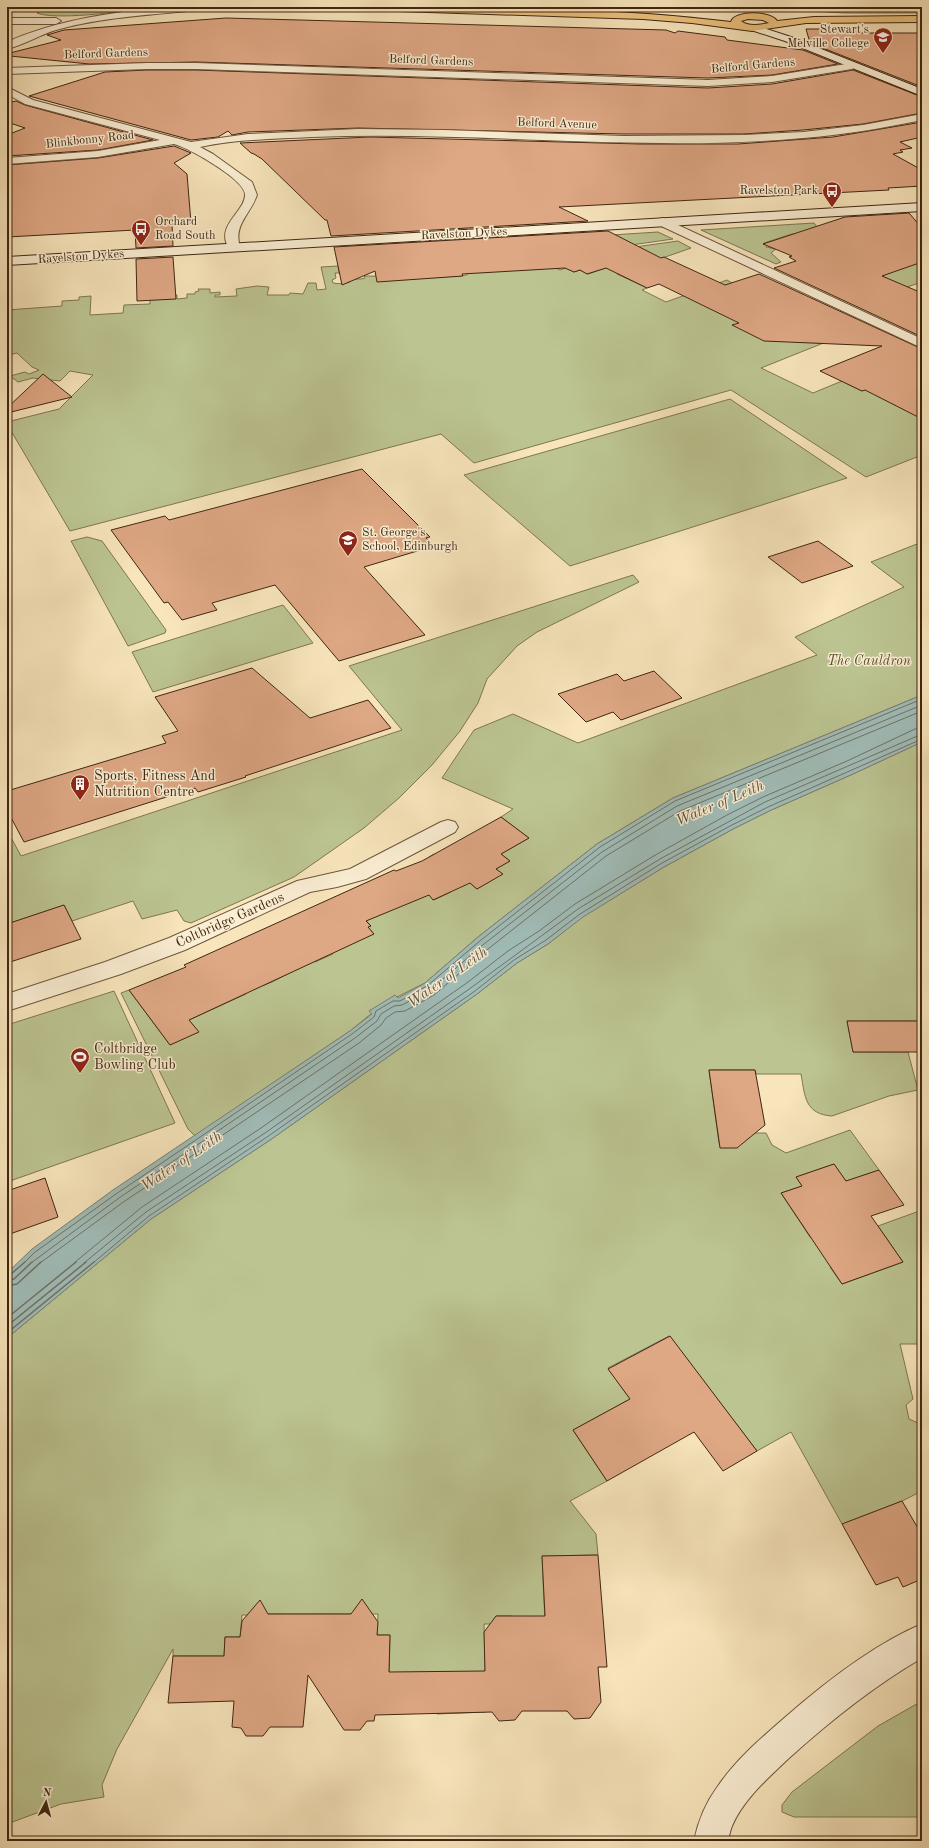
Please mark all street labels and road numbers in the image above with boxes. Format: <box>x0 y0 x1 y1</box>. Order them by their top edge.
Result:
street label: Belford Gardens <box>64 47 148 61</box>
street label: Belford Gardens <box>389 54 473 68</box>
street label: Belford Gardens <box>710 56 796 76</box>
street label: Belford Avenue <box>517 117 597 131</box>
street label: Blinkbonny Road <box>45 129 135 151</box>
street label: Ravelston Dykes <box>420 226 508 242</box>
street label: Ravelston Dykes <box>37 248 125 266</box>
street label: Coltbridge Gardens <box>174 890 286 950</box>

